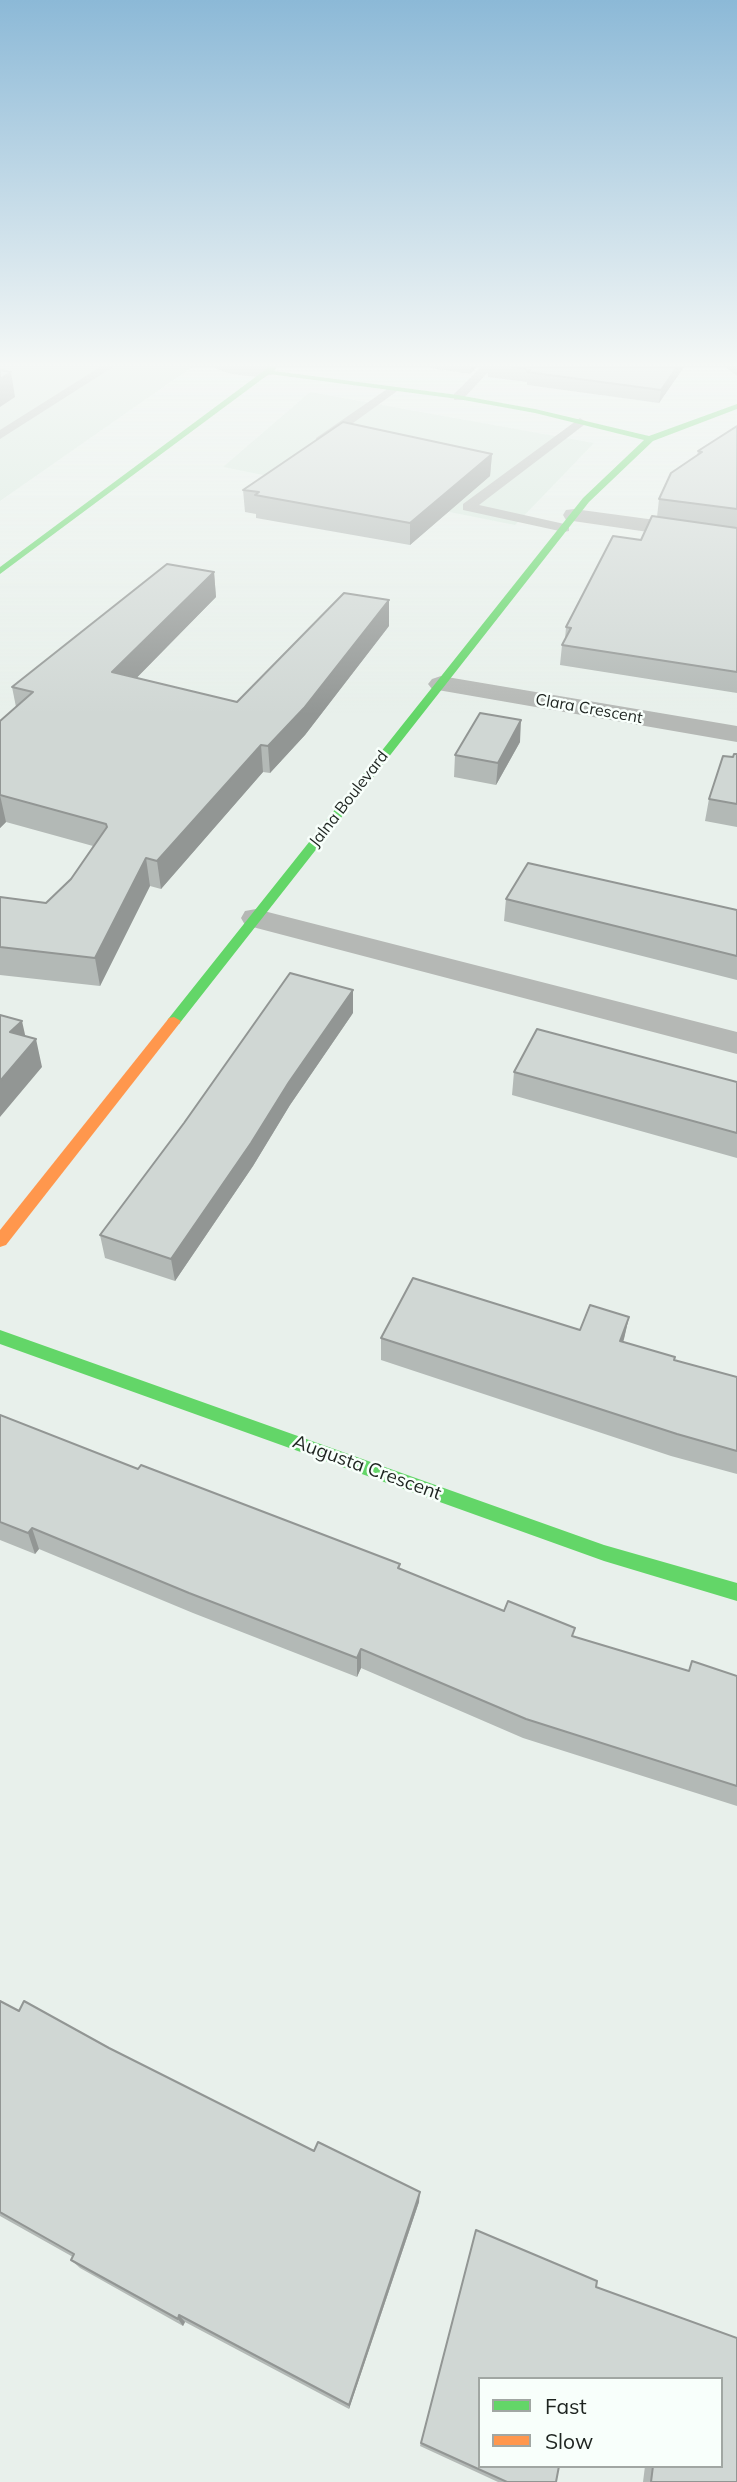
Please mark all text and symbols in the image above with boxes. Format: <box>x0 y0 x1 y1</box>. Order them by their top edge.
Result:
street label: Clara Crescent <box>534 690 644 728</box>
street label: Jalna Boulevard <box>306 747 392 851</box>
street label: Augusta Crescent <box>290 1431 444 1505</box>
legend <box>478 2377 723 2468</box>
text: Fast <box>545 2393 587 2419</box>
text: Slow <box>545 2428 593 2454</box>

